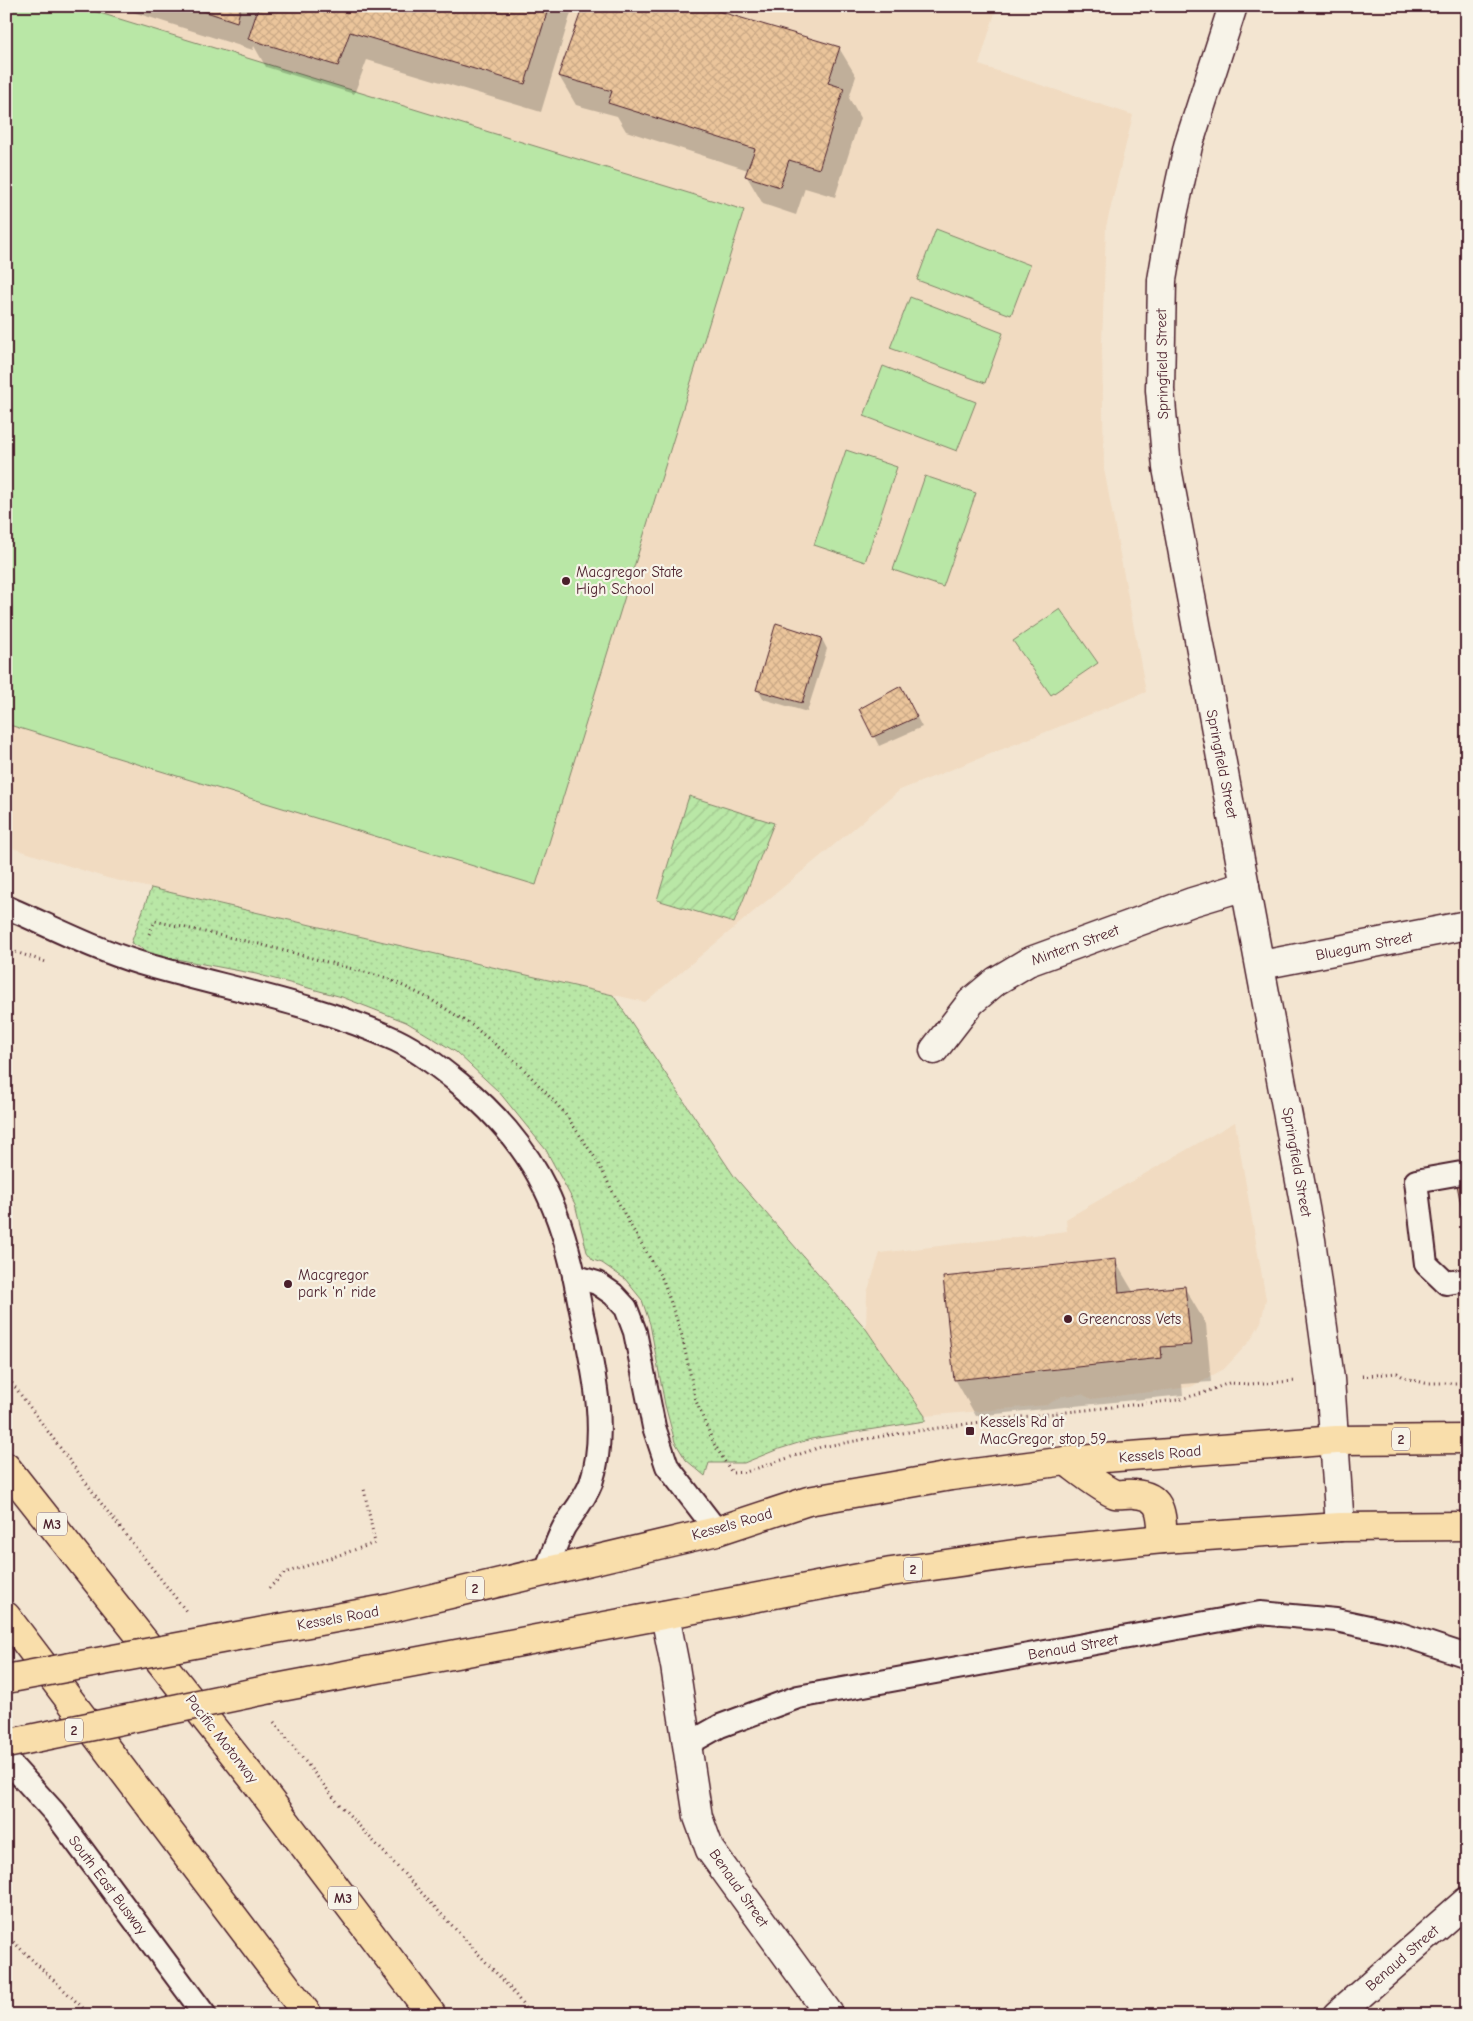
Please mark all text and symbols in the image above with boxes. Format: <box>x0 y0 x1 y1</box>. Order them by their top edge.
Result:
street label: Springfield Street <box>1152 308 1172 420</box>
place label: Macgregor State High School <box>576 563 683 598</box>
marker: Macgregor State High School <box>560 575 572 587</box>
street label: Springfield Street <box>1203 708 1242 821</box>
street label: Mintern Street <box>1028 920 1122 969</box>
street label: Bluegum Street <box>1314 928 1415 964</box>
street label: Springfield Street <box>1279 1106 1316 1219</box>
place label: Macgregor park 'n' ride <box>298 1266 376 1301</box>
marker: Macgregor park 'n' ride <box>282 1278 294 1290</box>
place label: Greencross Vets <box>1078 1310 1181 1328</box>
marker: Greencross Vets <box>1062 1313 1074 1325</box>
place label: Kessels Rd at MacGregor, stop 59 <box>980 1413 1106 1448</box>
marker: Kessels Rd at MacGregor, stop 59 <box>964 1425 976 1437</box>
road number: 2 <box>1392 1428 1410 1450</box>
street label: Kessels Road <box>1118 1441 1202 1467</box>
street label: Kessels Road <box>690 1504 774 1544</box>
road number: M3 <box>37 1512 67 1536</box>
road number: 2 <box>904 1558 922 1580</box>
road number: 2 <box>466 1576 484 1600</box>
street label: Kessels Road <box>296 1602 380 1634</box>
street label: Benaud Street <box>1027 1630 1120 1664</box>
street label: Pacific Motorway <box>182 1691 262 1787</box>
road number: 2 <box>65 1718 83 1742</box>
street label: South East Busway <box>65 1832 151 1939</box>
street label: Benaud Street <box>706 1846 773 1931</box>
road number: M3 <box>328 1886 358 1910</box>
street label: Benaud Street <box>1362 1921 1443 1995</box>

